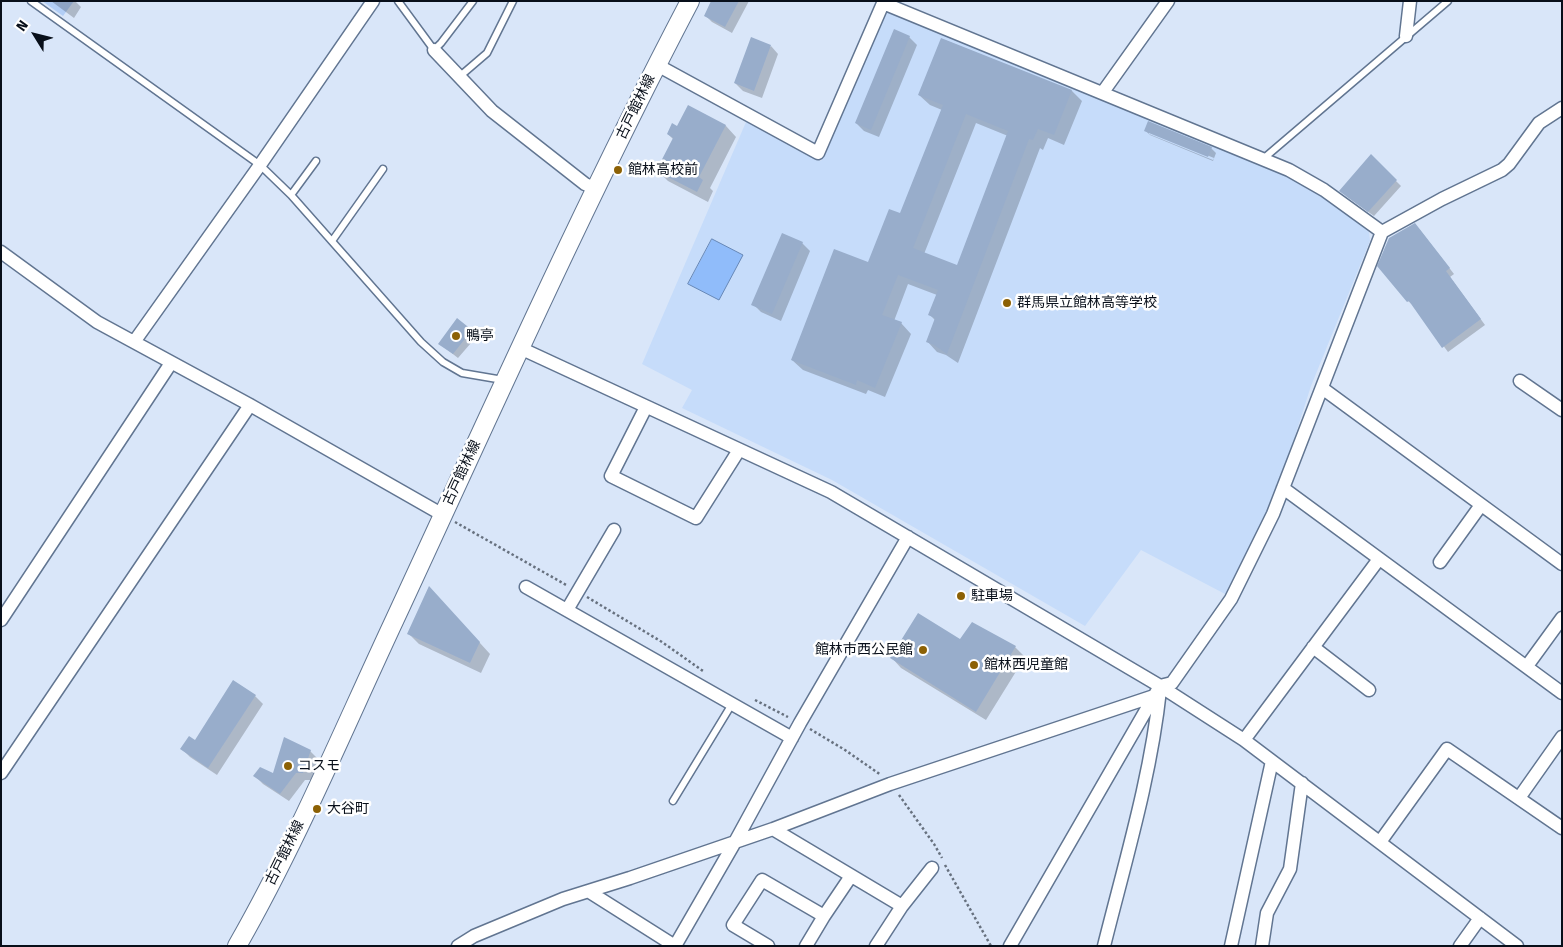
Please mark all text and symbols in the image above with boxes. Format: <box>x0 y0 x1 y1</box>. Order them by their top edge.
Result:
north arrow <box>10 10 60 60</box>
text: N <box>13 17 32 35</box>
street label: 古戸館林線 <box>613 72 659 142</box>
place label: 館林高校前 <box>628 162 698 178</box>
marker: 館林高校前 <box>612 164 624 176</box>
place label: 群馬県立館林高等学校 <box>1017 295 1157 311</box>
marker: 群馬県立館林高等学校 <box>1001 297 1013 309</box>
place label: 鴨亭 <box>466 328 494 344</box>
marker: 鴨亭 <box>450 330 462 342</box>
street label: 古戸館林線 <box>440 438 484 508</box>
place label: 駐車場 <box>971 588 1013 604</box>
marker: 駐車場 <box>955 590 967 602</box>
place label: 館林市西公民館 <box>815 642 913 658</box>
marker: 館林市西公民館 <box>917 644 929 656</box>
place label: 館林西児童館 <box>984 657 1068 673</box>
marker: 館林西児童館 <box>968 659 980 671</box>
place label: コスモ <box>298 758 340 774</box>
marker: コスモ <box>282 760 294 772</box>
place label: 大谷町 <box>327 801 369 817</box>
marker: 大谷町 <box>311 803 323 815</box>
street label: 古戸館林線 <box>262 818 308 888</box>

